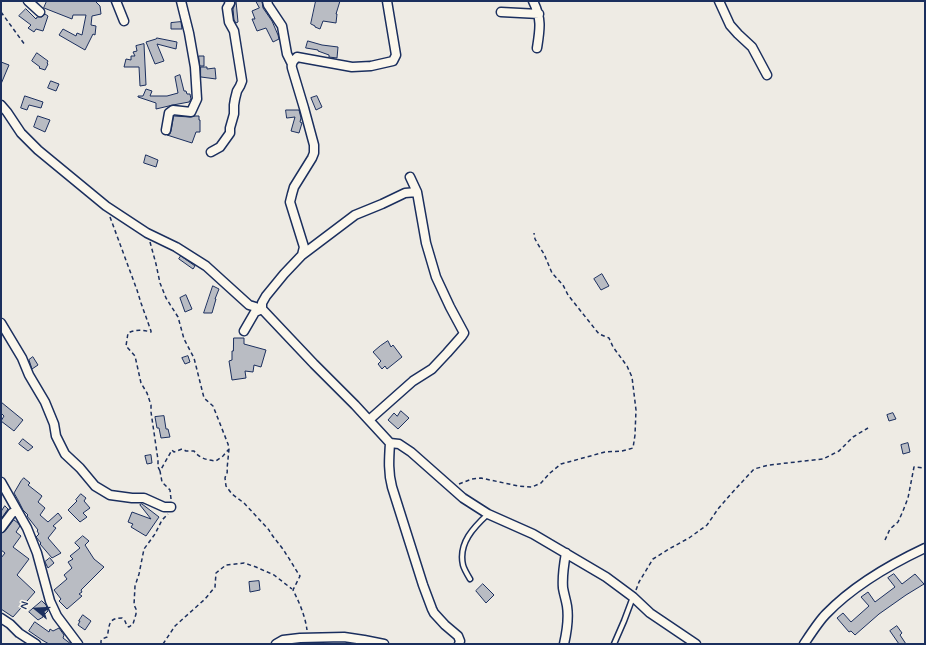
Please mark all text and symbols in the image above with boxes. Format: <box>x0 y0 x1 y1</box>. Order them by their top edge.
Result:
north arrow <box>16 589 56 629</box>
text: N <box>17 600 32 611</box>

